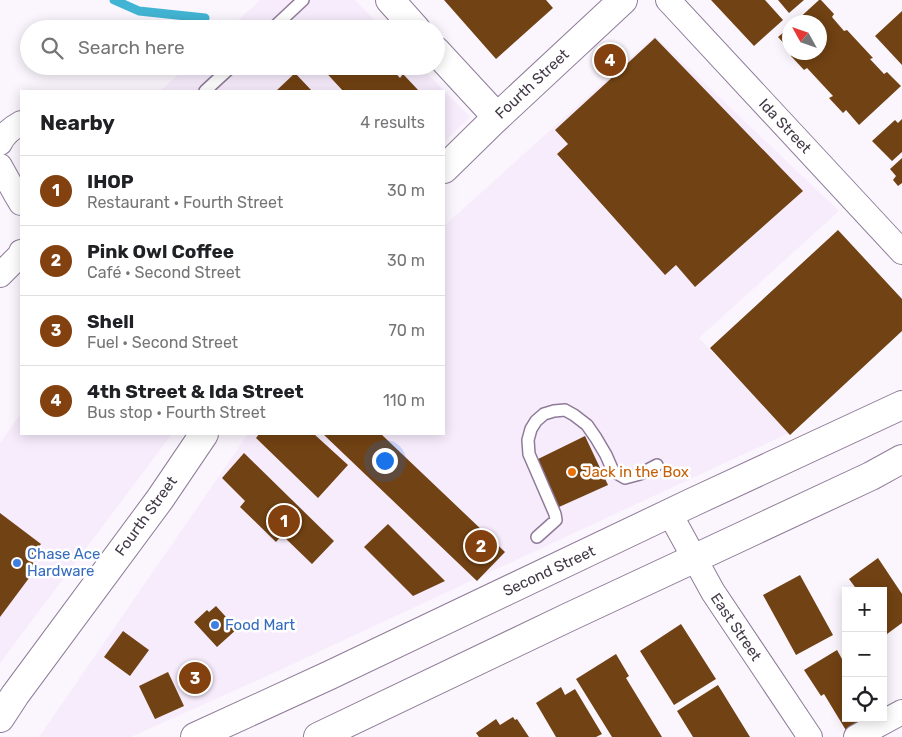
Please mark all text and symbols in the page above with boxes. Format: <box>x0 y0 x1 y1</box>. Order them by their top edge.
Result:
north arrow <box>782 15 827 60</box>
search box <box>20 20 445 75</box>
icon: search <box>38 34 66 62</box>
text: Search here <box>78 36 185 59</box>
pin: 4 <box>594 41 626 79</box>
street label: Fourth Street <box>491 45 573 123</box>
street label: Ida Street <box>755 95 815 157</box>
text: Nearby <box>40 110 115 135</box>
text: 4 results <box>360 113 425 132</box>
text: IHOP <box>87 170 134 193</box>
text: 1 <box>52 181 60 200</box>
text: 30 m <box>387 181 425 200</box>
text: Restaurant · Fourth Street <box>87 193 283 212</box>
text: Pink Owl Coffee <box>87 240 234 263</box>
text: 2 <box>51 251 61 270</box>
text: 30 m <box>387 251 425 270</box>
text: Café · Second Street <box>87 263 241 282</box>
text: Shell <box>87 310 134 333</box>
text: 3 <box>51 321 61 340</box>
text: 70 m <box>388 321 425 340</box>
text: Fuel · Second Street <box>87 333 238 352</box>
text: 4th Street & Ida Street <box>87 380 304 403</box>
text: 4 <box>51 391 61 410</box>
text: 110 m <box>383 391 425 410</box>
text: Bus stop · Fourth Street <box>87 403 266 422</box>
your location <box>372 448 398 474</box>
place label: Jack in the Box <box>582 463 689 481</box>
marker: Jack in the Box <box>566 466 578 478</box>
street label: Fourth Street <box>111 473 181 559</box>
pin: 1 <box>268 502 300 540</box>
pin: 2 <box>465 527 497 565</box>
street label: Second Street <box>500 542 598 600</box>
place label: Chase Ace Hardware <box>27 545 100 580</box>
marker: Chase Ace Hardware <box>11 557 23 569</box>
map controls <box>842 587 887 722</box>
button: + <box>842 587 887 632</box>
street label: East Street <box>707 590 765 664</box>
place label: Food Mart <box>225 616 295 634</box>
marker: Food Mart <box>209 619 221 631</box>
button: − <box>842 632 887 677</box>
pin: 3 <box>179 659 211 697</box>
button: locate <box>842 677 887 722</box>

